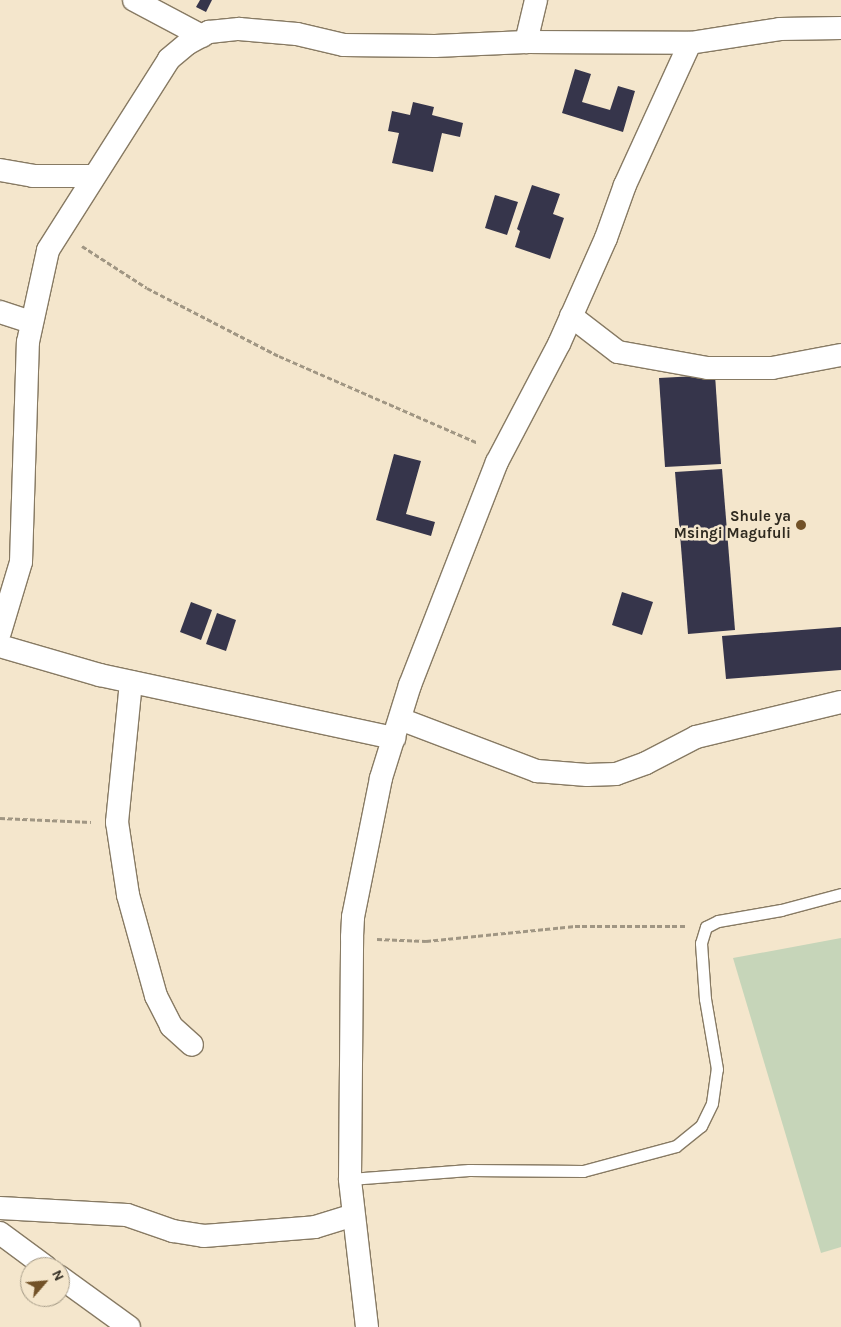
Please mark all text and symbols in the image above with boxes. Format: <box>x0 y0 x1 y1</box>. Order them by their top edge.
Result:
place label: Shule ya Msingi Magufuli <box>674 507 791 542</box>
marker: Shule ya Msingi Magufuli <box>795 519 807 531</box>
north arrow <box>20 1257 70 1307</box>
text: N <box>48 1267 68 1284</box>

